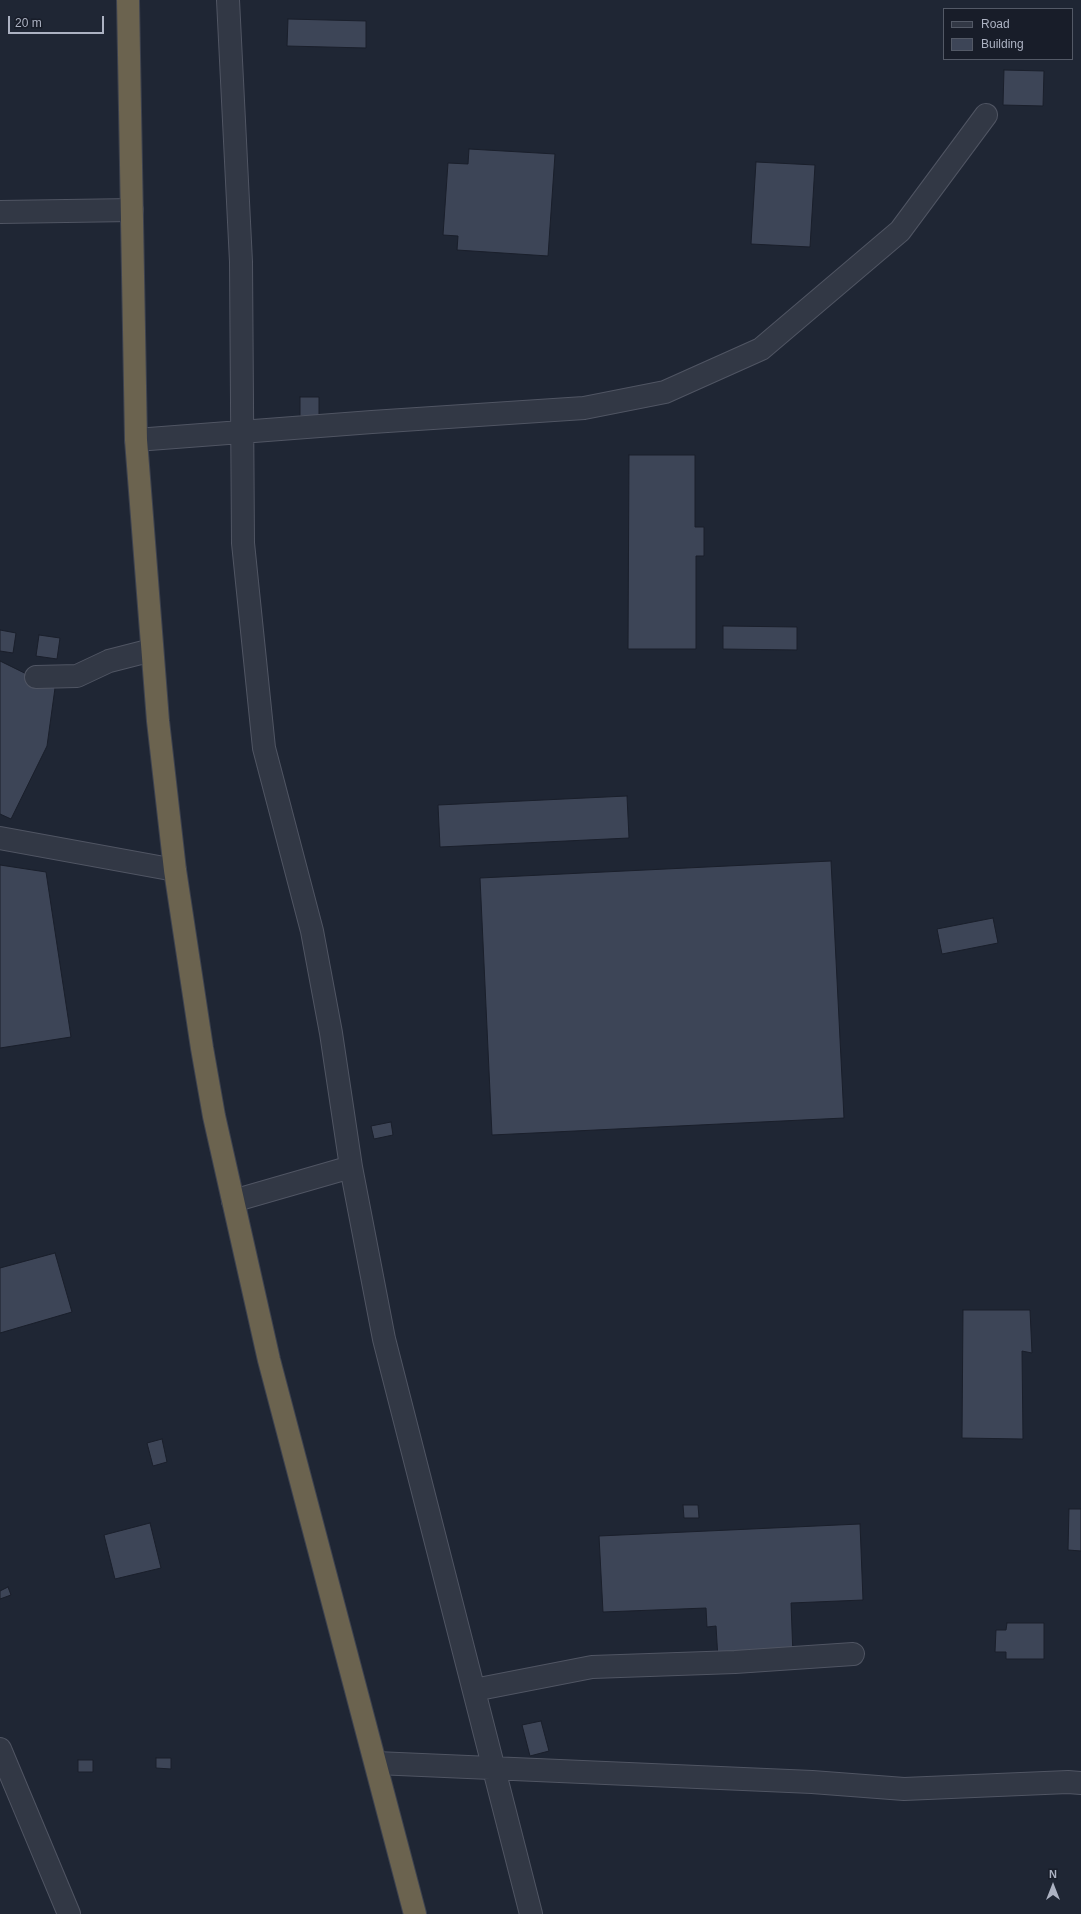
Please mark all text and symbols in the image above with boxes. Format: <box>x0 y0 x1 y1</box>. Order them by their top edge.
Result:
scale bar <box>10 8 106 34</box>
legend <box>943 8 1073 60</box>
text: 20 m <box>15 16 42 30</box>
text: Road <box>981 17 1010 31</box>
text: Building <box>981 37 1024 51</box>
north arrow <box>1033 1866 1073 1906</box>
text: N <box>1049 1868 1057 1880</box>

